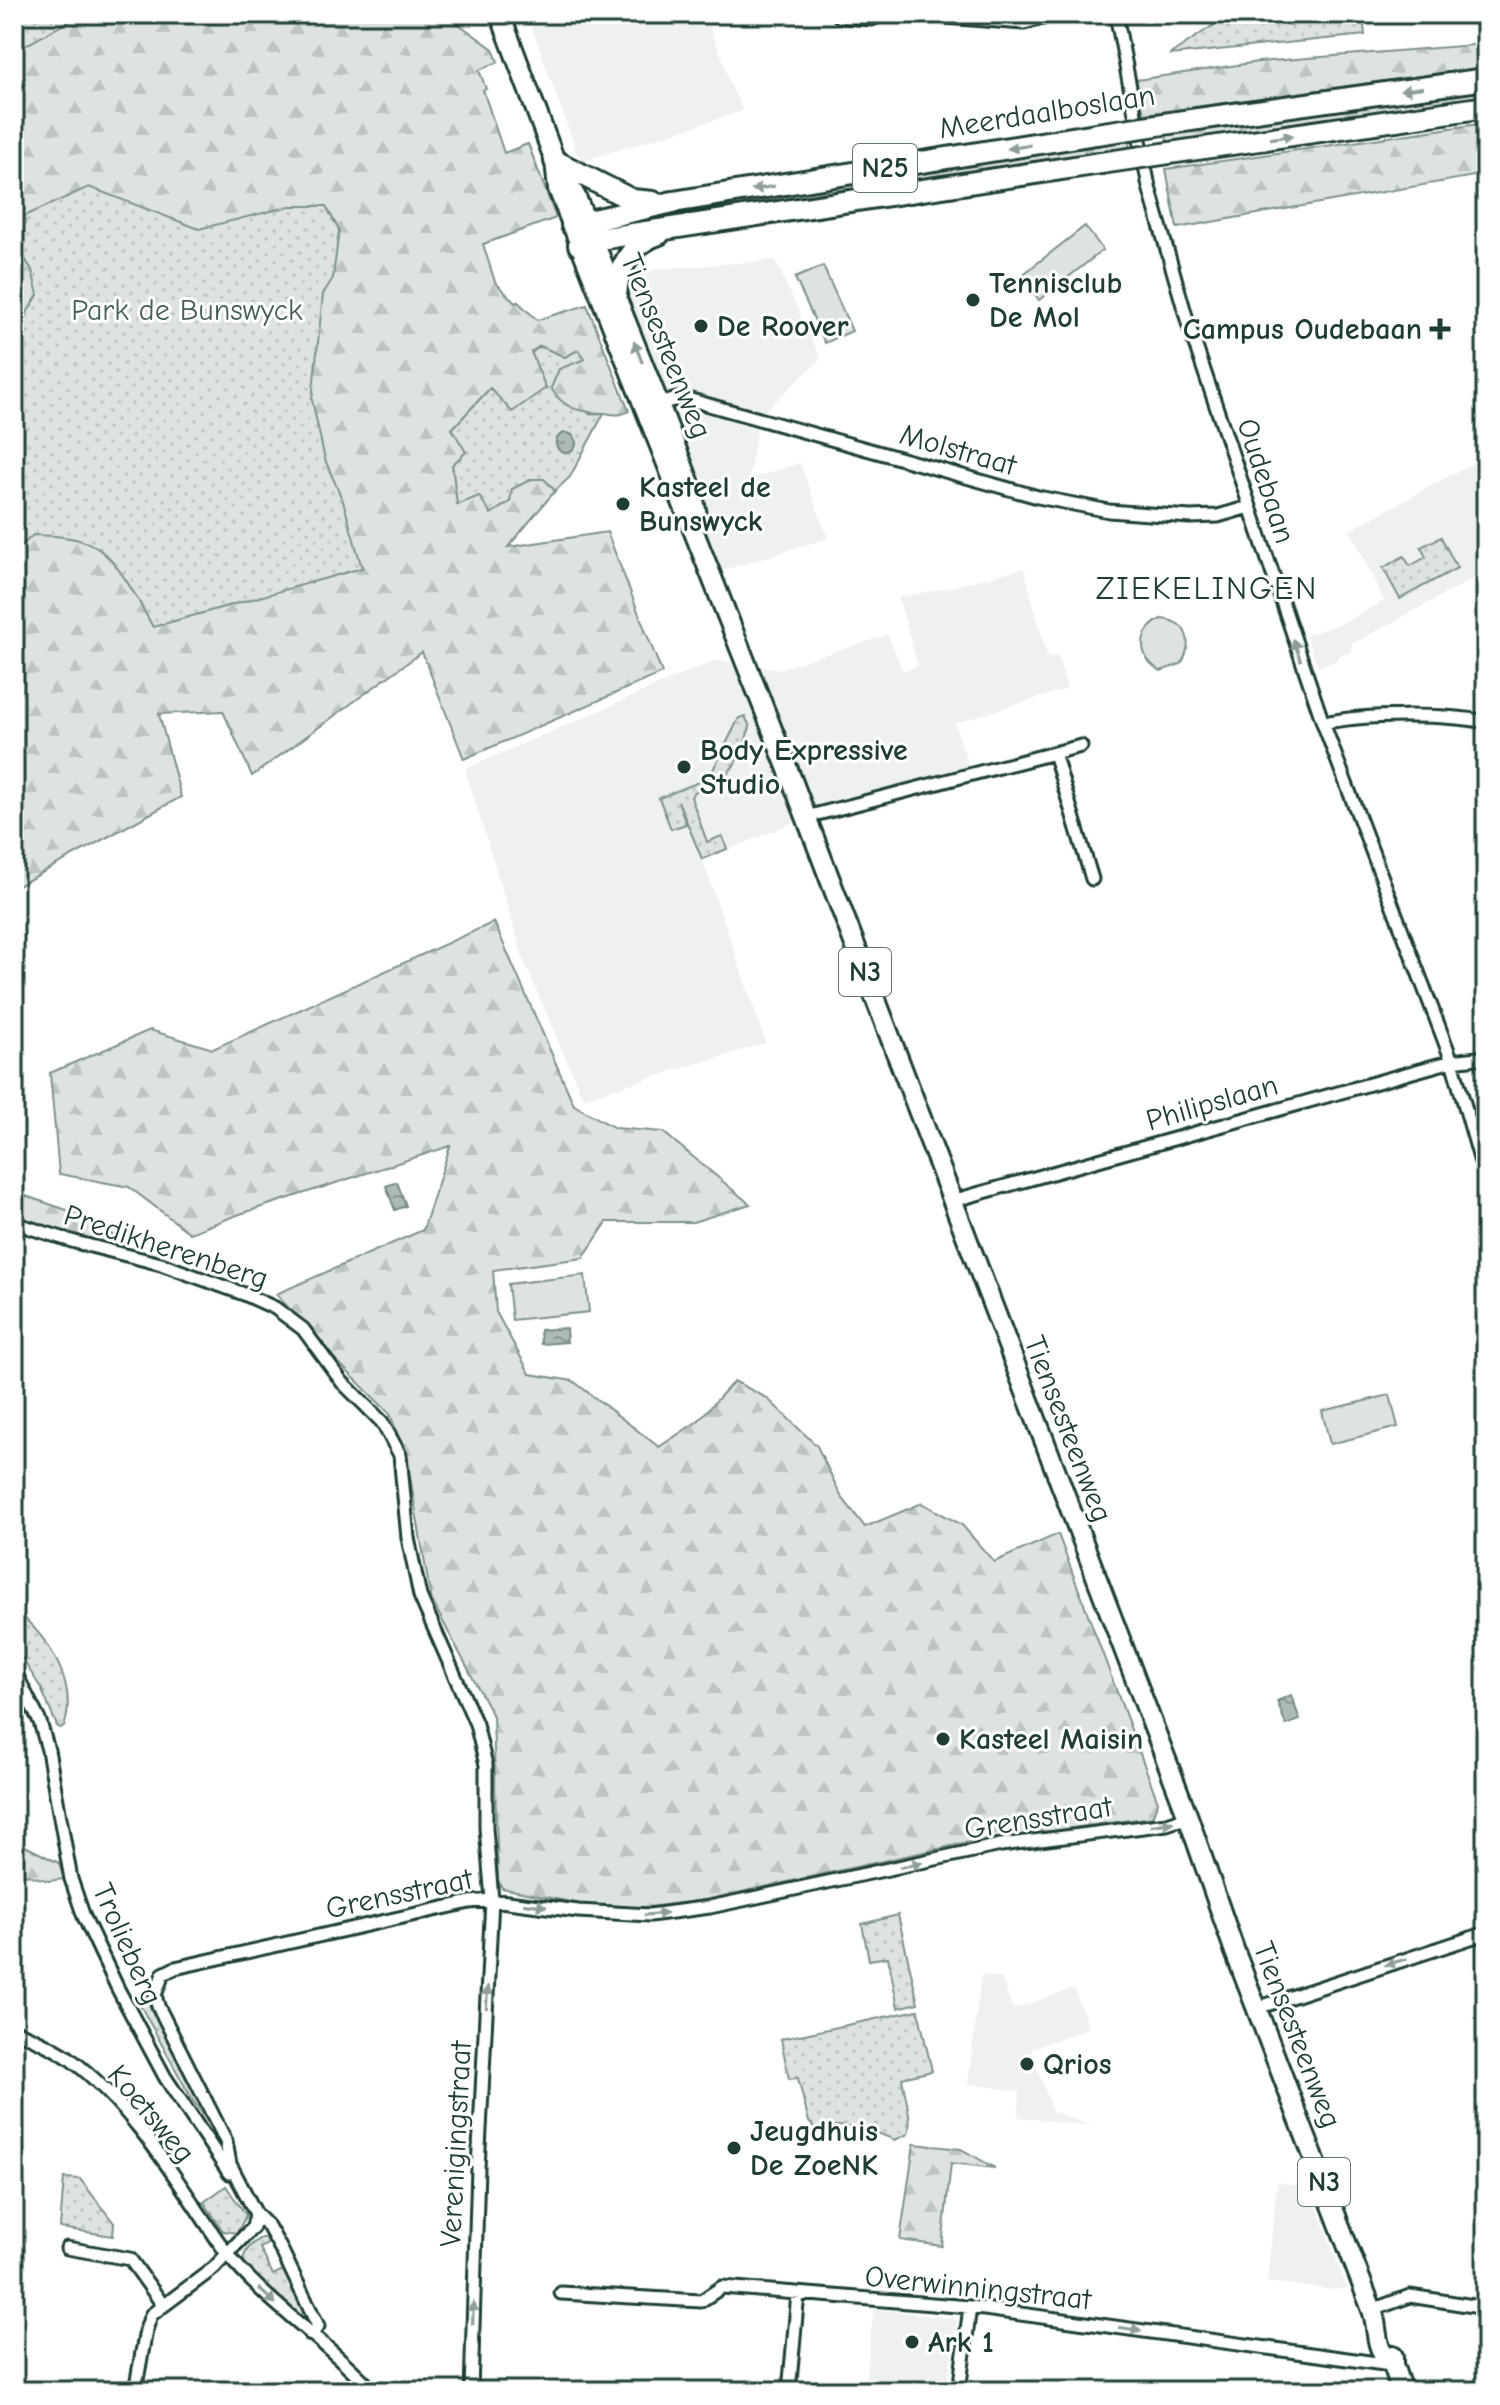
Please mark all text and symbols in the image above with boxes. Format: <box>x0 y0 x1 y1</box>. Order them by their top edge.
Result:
street label: Meerdaalboslaan <box>937 78 1157 146</box>
one-way arrow <box>1399 83 1424 96</box>
one-way arrow <box>1269 130 1294 143</box>
one-way arrow <box>1006 141 1031 153</box>
road number: N25 <box>853 144 917 192</box>
one-way arrow <box>750 182 775 195</box>
street label: Tiensesteenweg <box>613 248 719 444</box>
place label: Tennisclub De Mol <box>989 266 1122 335</box>
marker: Tennisclub De Mol <box>964 291 982 309</box>
park label: Park de Bunswyck <box>71 293 303 328</box>
place label: De Roover <box>717 309 849 344</box>
place label: Campus Oudebaan <box>1183 312 1422 347</box>
marker: De Roover <box>692 317 710 335</box>
marker: Campus Oudebaan <box>1429 318 1451 340</box>
one-way arrow <box>631 340 644 364</box>
street label: Oudebaan <box>1229 414 1303 548</box>
street label: Molstraat <box>896 417 1022 484</box>
place label: Kasteel de Bunswyck <box>639 470 771 539</box>
marker: Kasteel de Bunswyck <box>614 495 632 513</box>
district label: ZIEKELINGEN <box>1096 570 1318 607</box>
one-way arrow <box>1291 637 1303 661</box>
place label: Body Expressive Studio <box>700 733 908 802</box>
marker: Body Expressive Studio <box>675 758 693 776</box>
road number: N3 <box>839 948 891 996</box>
street label: Philipslaan <box>1142 1068 1282 1138</box>
street label: Predikherenberg <box>60 1198 272 1296</box>
street label: Tiensesteenweg <box>1016 1331 1120 1527</box>
place label: Kasteel Maisin <box>959 1722 1143 1757</box>
marker: Kasteel Maisin <box>934 1730 952 1748</box>
street label: Grensstraat <box>962 1789 1116 1847</box>
one-way arrow <box>1149 1817 1174 1830</box>
one-way arrow <box>899 1858 924 1871</box>
street label: Grensstraat <box>323 1861 477 1927</box>
street label: Trolieberg <box>85 1878 169 2010</box>
one-way arrow <box>523 1899 548 1912</box>
one-way arrow <box>644 1907 669 1920</box>
street label: Tiensesteenweg <box>1245 1937 1349 2133</box>
one-way arrow <box>1383 1956 1407 1969</box>
one-way arrow <box>481 1984 494 2009</box>
street label: Verenigingstraat <box>433 2039 479 2248</box>
place label: Qrios <box>1043 2047 1112 2082</box>
marker: Qrios <box>1018 2055 1036 2073</box>
street label: Koetsweg <box>100 2058 202 2170</box>
place label: Jeugdhuis De ZoeNK <box>750 2114 878 2183</box>
marker: Jeugdhuis De ZoeNK <box>725 2139 743 2157</box>
road number: N3 <box>1298 2158 1350 2206</box>
street label: Overwinningstraat <box>863 2259 1094 2317</box>
one-way arrow <box>257 2287 276 2305</box>
one-way arrow <box>466 2300 479 2325</box>
one-way arrow <box>1118 2323 1143 2336</box>
place label: Ark 1 <box>928 2325 994 2360</box>
marker: Ark 1 <box>903 2333 921 2351</box>

